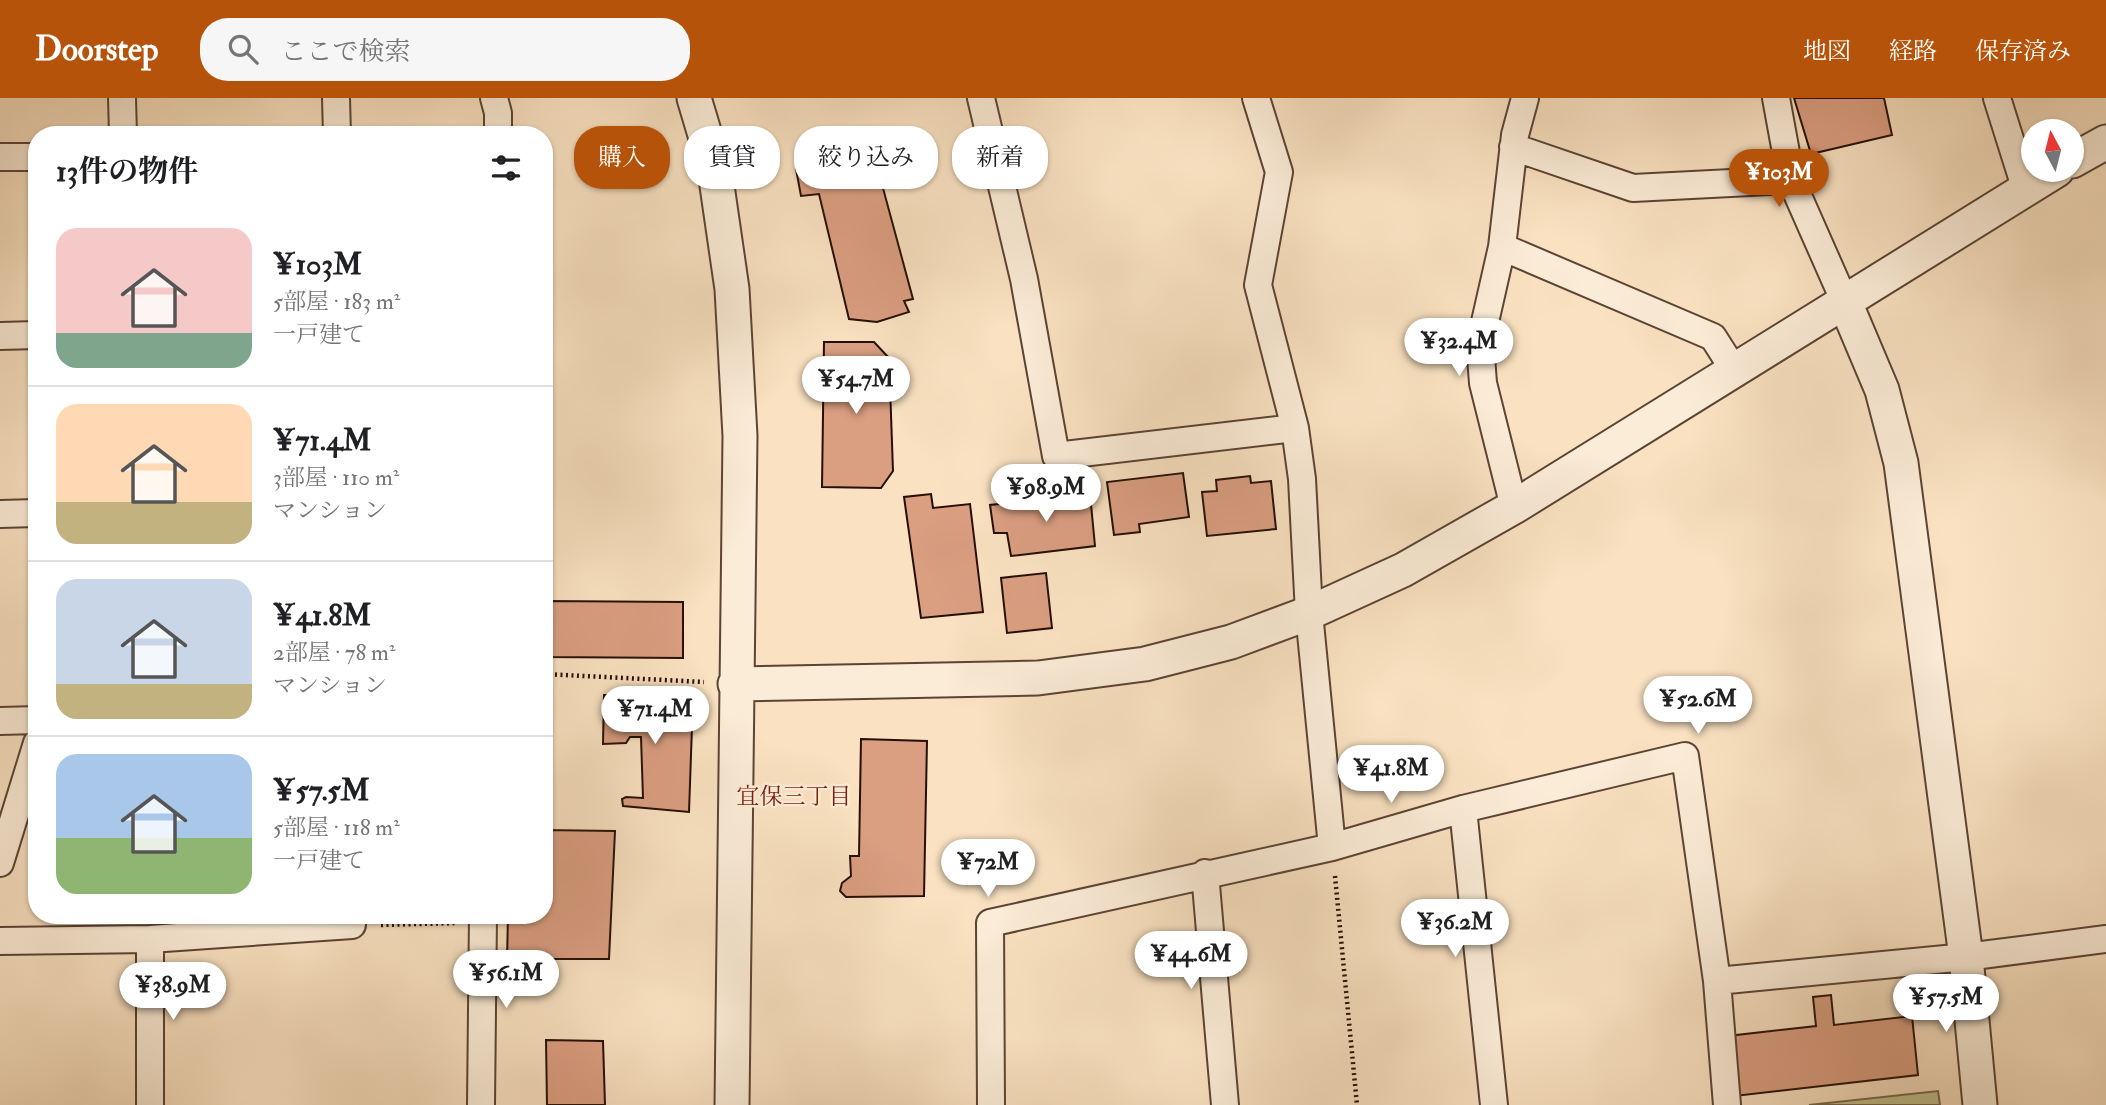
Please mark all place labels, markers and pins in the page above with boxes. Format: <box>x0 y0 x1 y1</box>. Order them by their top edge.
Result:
pin: ¥103M <box>1730 150 1828 209</box>
pin: ¥32.4M <box>1402 318 1516 378</box>
pin: ¥54.7M <box>799 356 913 416</box>
pin: ¥98.9M <box>989 464 1103 524</box>
pin: ¥52.6M <box>1641 676 1755 736</box>
pin: ¥71.4M <box>598 686 712 746</box>
pin: ¥41.8M <box>1334 746 1448 805</box>
pin: ¥72M <box>947 840 1029 899</box>
pin: ¥36.2M <box>1398 900 1512 959</box>
pin: ¥44.6M <box>1134 932 1248 991</box>
pin: ¥56.1M <box>449 950 563 1010</box>
pin: ¥38.9M <box>116 962 230 1022</box>
pin: ¥57.5M <box>1889 974 2003 1034</box>

